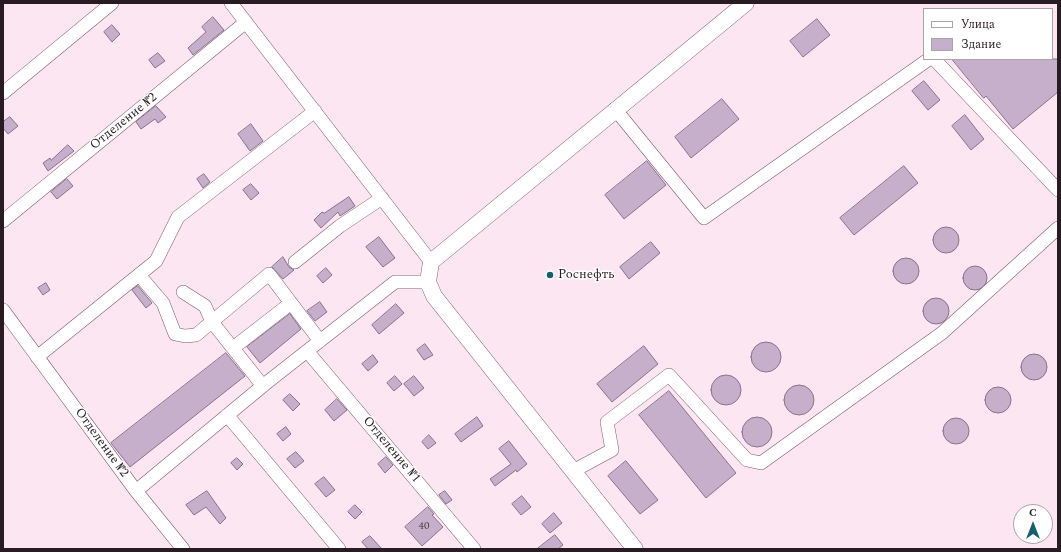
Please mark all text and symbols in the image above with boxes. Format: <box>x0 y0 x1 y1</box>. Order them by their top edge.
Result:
legend <box>923 8 1053 60</box>
text: Улица <box>961 15 995 34</box>
text: Здание <box>961 35 1001 54</box>
street label: Отделение №2 <box>87 90 161 154</box>
place label: Роснефть <box>558 267 615 283</box>
marker: Роснефть <box>545 270 555 280</box>
street label: Отделение №2 <box>71 405 131 481</box>
street label: Отделение №1 <box>359 414 423 486</box>
north arrow <box>1013 504 1053 544</box>
text: С <box>1029 504 1037 521</box>
house number: 40 <box>419 520 429 534</box>

